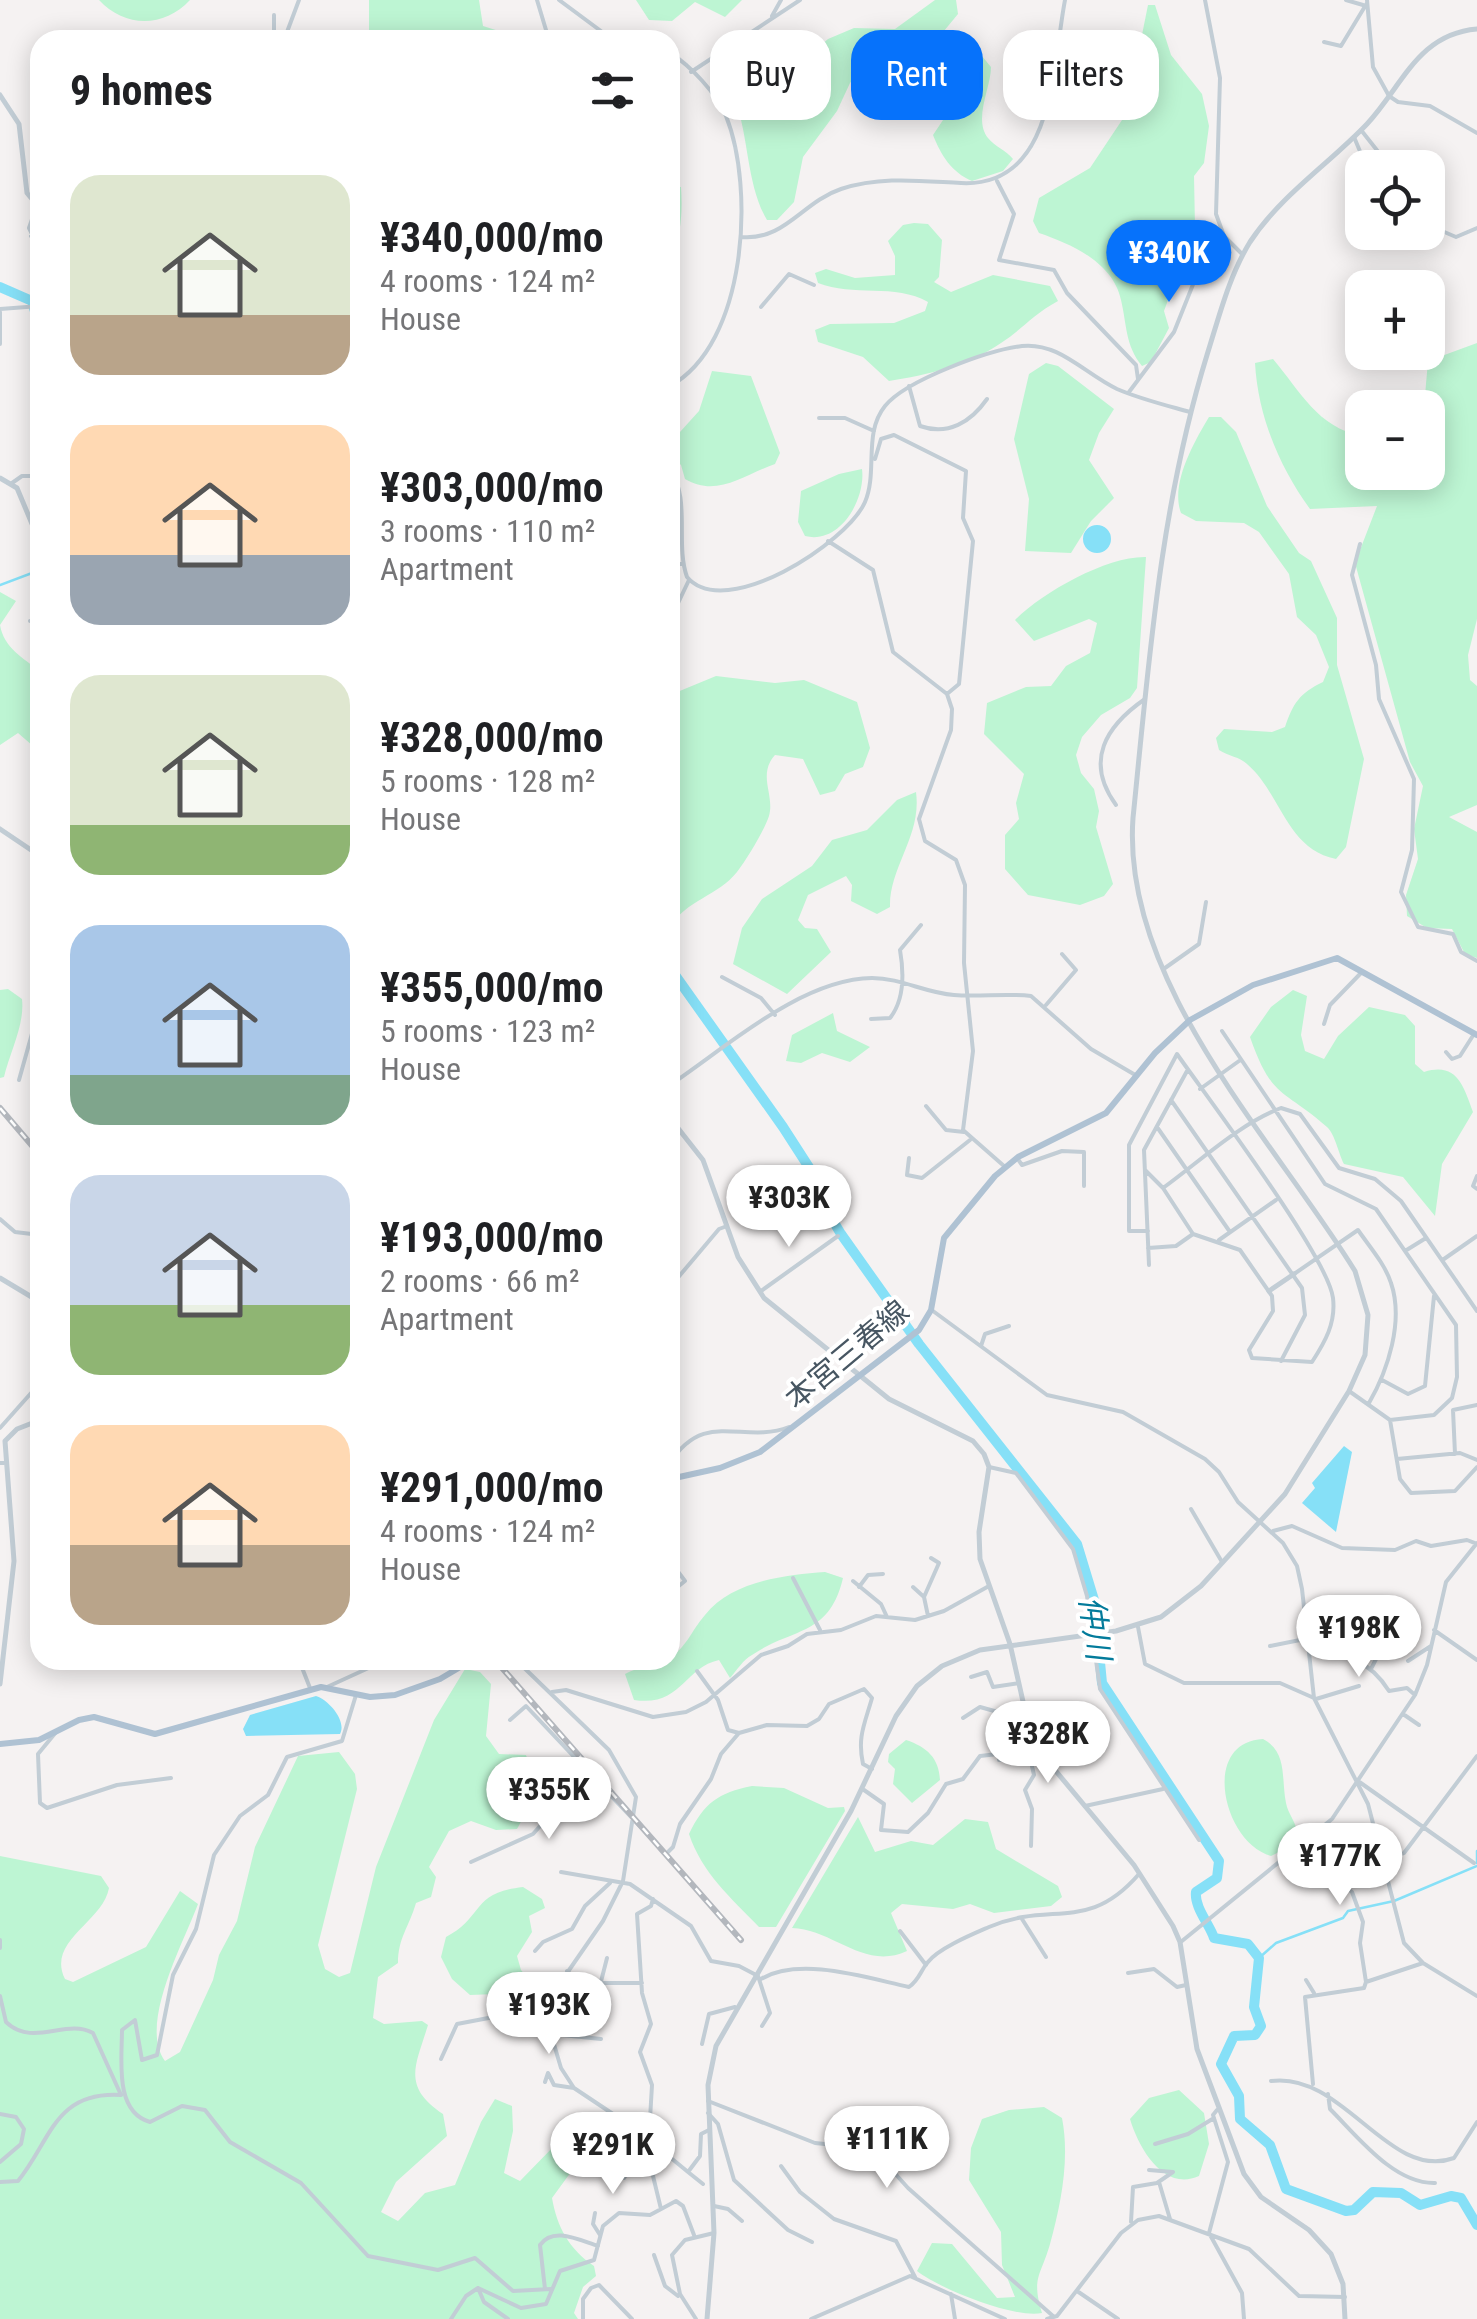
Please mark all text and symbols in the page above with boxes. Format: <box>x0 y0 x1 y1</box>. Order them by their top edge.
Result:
chip: Buy <box>710 30 831 120</box>
chip: Rent <box>851 30 983 120</box>
chip: Filters <box>1003 30 1159 120</box>
icon: filters <box>585 63 640 118</box>
text: 9 homes <box>70 66 213 115</box>
map controls <box>1345 150 1445 490</box>
button: locate <box>1345 150 1445 250</box>
text: ¥340,000/mo <box>380 213 604 262</box>
icon: home <box>150 215 270 335</box>
pin: ¥340K <box>1099 220 1239 305</box>
text: ¥340K <box>1128 233 1210 271</box>
text: 4 rooms · 124 m² <box>380 262 595 300</box>
button: + <box>1345 270 1445 370</box>
text: House <box>380 300 461 338</box>
button: − <box>1345 390 1445 490</box>
text: ¥303,000/mo <box>380 463 604 512</box>
icon: home <box>150 465 270 585</box>
text: 3 rooms · 110 m² <box>380 512 595 550</box>
text: Apartment <box>380 550 514 588</box>
text: ¥328,000/mo <box>380 713 604 762</box>
icon: home <box>150 715 270 835</box>
text: 5 rooms · 128 m² <box>380 762 595 800</box>
text: House <box>380 800 461 838</box>
text: ¥355,000/mo <box>380 963 604 1012</box>
icon: home <box>150 965 270 1085</box>
text: 5 rooms · 123 m² <box>380 1012 595 1050</box>
text: House <box>380 1050 461 1088</box>
pin: ¥303K <box>719 1165 859 1250</box>
text: ¥303K <box>748 1178 830 1216</box>
text: ¥193,000/mo <box>380 1213 604 1262</box>
icon: home <box>150 1215 270 1335</box>
text: 2 rooms · 66 m² <box>380 1262 579 1300</box>
street label: 本宮三春線 <box>778 1293 915 1416</box>
text: Apartment <box>380 1300 514 1338</box>
text: ¥291,000/mo <box>380 1463 604 1512</box>
icon: home <box>150 1465 270 1585</box>
text: 4 rooms · 124 m² <box>380 1512 595 1550</box>
text: House <box>380 1550 461 1588</box>
water label: 仲川 <box>1072 1594 1119 1665</box>
pin: ¥198K <box>1289 1595 1429 1680</box>
text: ¥198K <box>1318 1608 1400 1646</box>
pin: ¥328K <box>978 1701 1118 1786</box>
text: ¥328K <box>1007 1714 1089 1752</box>
pin: ¥355K <box>479 1757 619 1842</box>
text: ¥355K <box>508 1770 590 1808</box>
pin: ¥177K <box>1270 1823 1410 1908</box>
text: ¥177K <box>1299 1836 1381 1874</box>
pin: ¥193K <box>479 1972 619 2057</box>
text: ¥193K <box>508 1985 590 2023</box>
pin: ¥111K <box>817 2106 957 2191</box>
pin: ¥291K <box>543 2112 683 2197</box>
text: ¥111K <box>846 2119 928 2157</box>
text: ¥291K <box>572 2125 654 2163</box>

